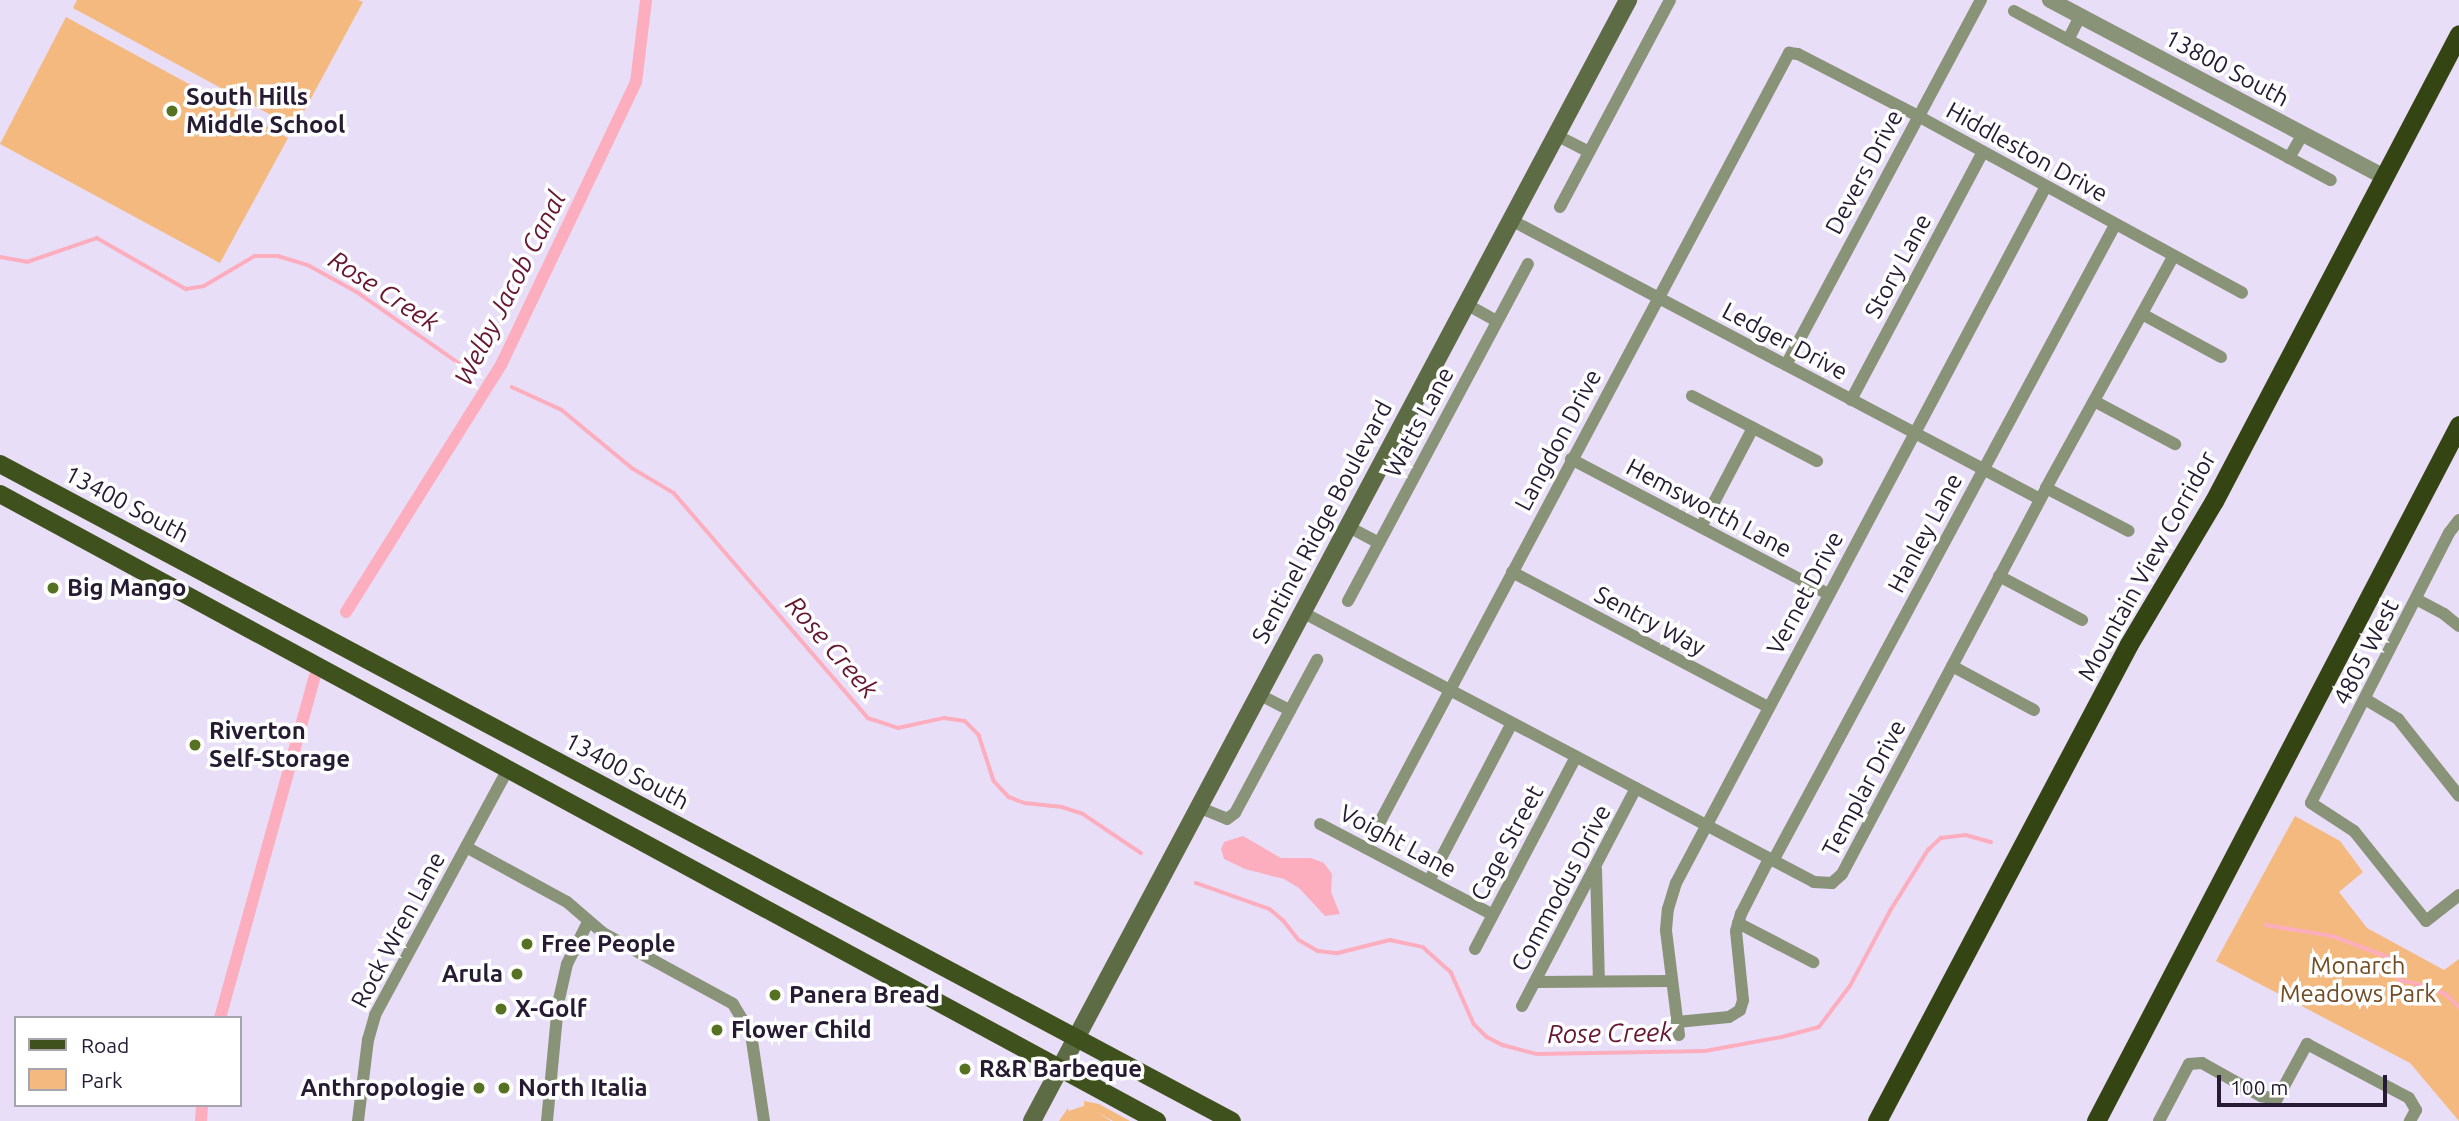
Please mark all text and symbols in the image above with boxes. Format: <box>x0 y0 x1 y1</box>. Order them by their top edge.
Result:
street label: 13800 South <box>2160 23 2294 113</box>
place label: South Hills Middle School <box>186 83 345 139</box>
street label: Hiddleston Drive <box>1941 96 2113 208</box>
marker: South Hills Middle School <box>164 103 180 119</box>
street label: Devers Drive <box>1819 105 1909 239</box>
water label: Welby Jacob Canal <box>448 186 572 390</box>
street label: Story Lane <box>1858 209 1938 323</box>
water label: Rose Creek <box>323 244 445 338</box>
street label: Ledger Drive <box>1717 296 1853 386</box>
street label: Watts Lane <box>1378 362 1460 482</box>
street label: Langdon Drive <box>1509 364 1607 516</box>
street label: Sentinel Ridge Boulevard <box>1246 396 1398 648</box>
street label: Mountain View Corridor <box>2072 446 2222 686</box>
street label: Hemsworth Lane <box>1621 452 1797 564</box>
street label: 13400 South <box>60 459 194 549</box>
street label: Hanley Lane <box>1882 468 1968 598</box>
street label: Vernet Drive <box>1761 526 1849 660</box>
place label: Big Mango <box>67 574 186 602</box>
marker: Big Mango <box>45 580 61 596</box>
street label: Sentry Way <box>1590 580 1710 662</box>
water label: Rose Creek <box>779 589 885 705</box>
street label: 4805 West <box>2327 594 2405 710</box>
street label: Templar Drive <box>1816 715 1912 861</box>
place label: Riverton Self-Storage <box>209 717 350 773</box>
street label: 13400 South <box>560 726 694 816</box>
marker: Riverton Self-Storage <box>187 737 203 753</box>
street label: Cage Street <box>1465 780 1549 906</box>
street label: Voight Lane <box>1335 798 1461 884</box>
street label: Commodus Drive <box>1505 800 1617 976</box>
street label: Rock Wren Lane <box>345 847 451 1013</box>
place label: Free People <box>541 930 676 958</box>
marker: Free People <box>519 936 535 952</box>
park label: Monarch Meadows Park <box>2280 952 2436 1008</box>
place label: Arula <box>442 960 503 988</box>
marker: Arula <box>509 966 525 982</box>
place label: Panera Bread <box>789 981 940 1009</box>
marker: Panera Bread <box>767 987 783 1003</box>
place label: X-Golf <box>515 995 587 1023</box>
marker: X-Golf <box>493 1001 509 1017</box>
legend <box>14 1016 242 1107</box>
place label: Flower Child <box>731 1016 872 1044</box>
water label: Rose Creek <box>1547 1016 1673 1050</box>
marker: Flower Child <box>709 1022 725 1038</box>
text: Road <box>81 1033 129 1057</box>
place label: R&R Barbeque <box>979 1055 1142 1083</box>
marker: R&R Barbeque <box>957 1061 973 1077</box>
scale bar <box>2221 1062 2391 1106</box>
text: Park <box>81 1068 123 1092</box>
place label: Anthropologie <box>300 1074 465 1102</box>
place label: North Italia <box>518 1074 647 1102</box>
text: 100 m <box>2230 1075 2288 1099</box>
marker: Anthropologie <box>471 1080 487 1096</box>
marker: North Italia <box>496 1080 512 1096</box>

